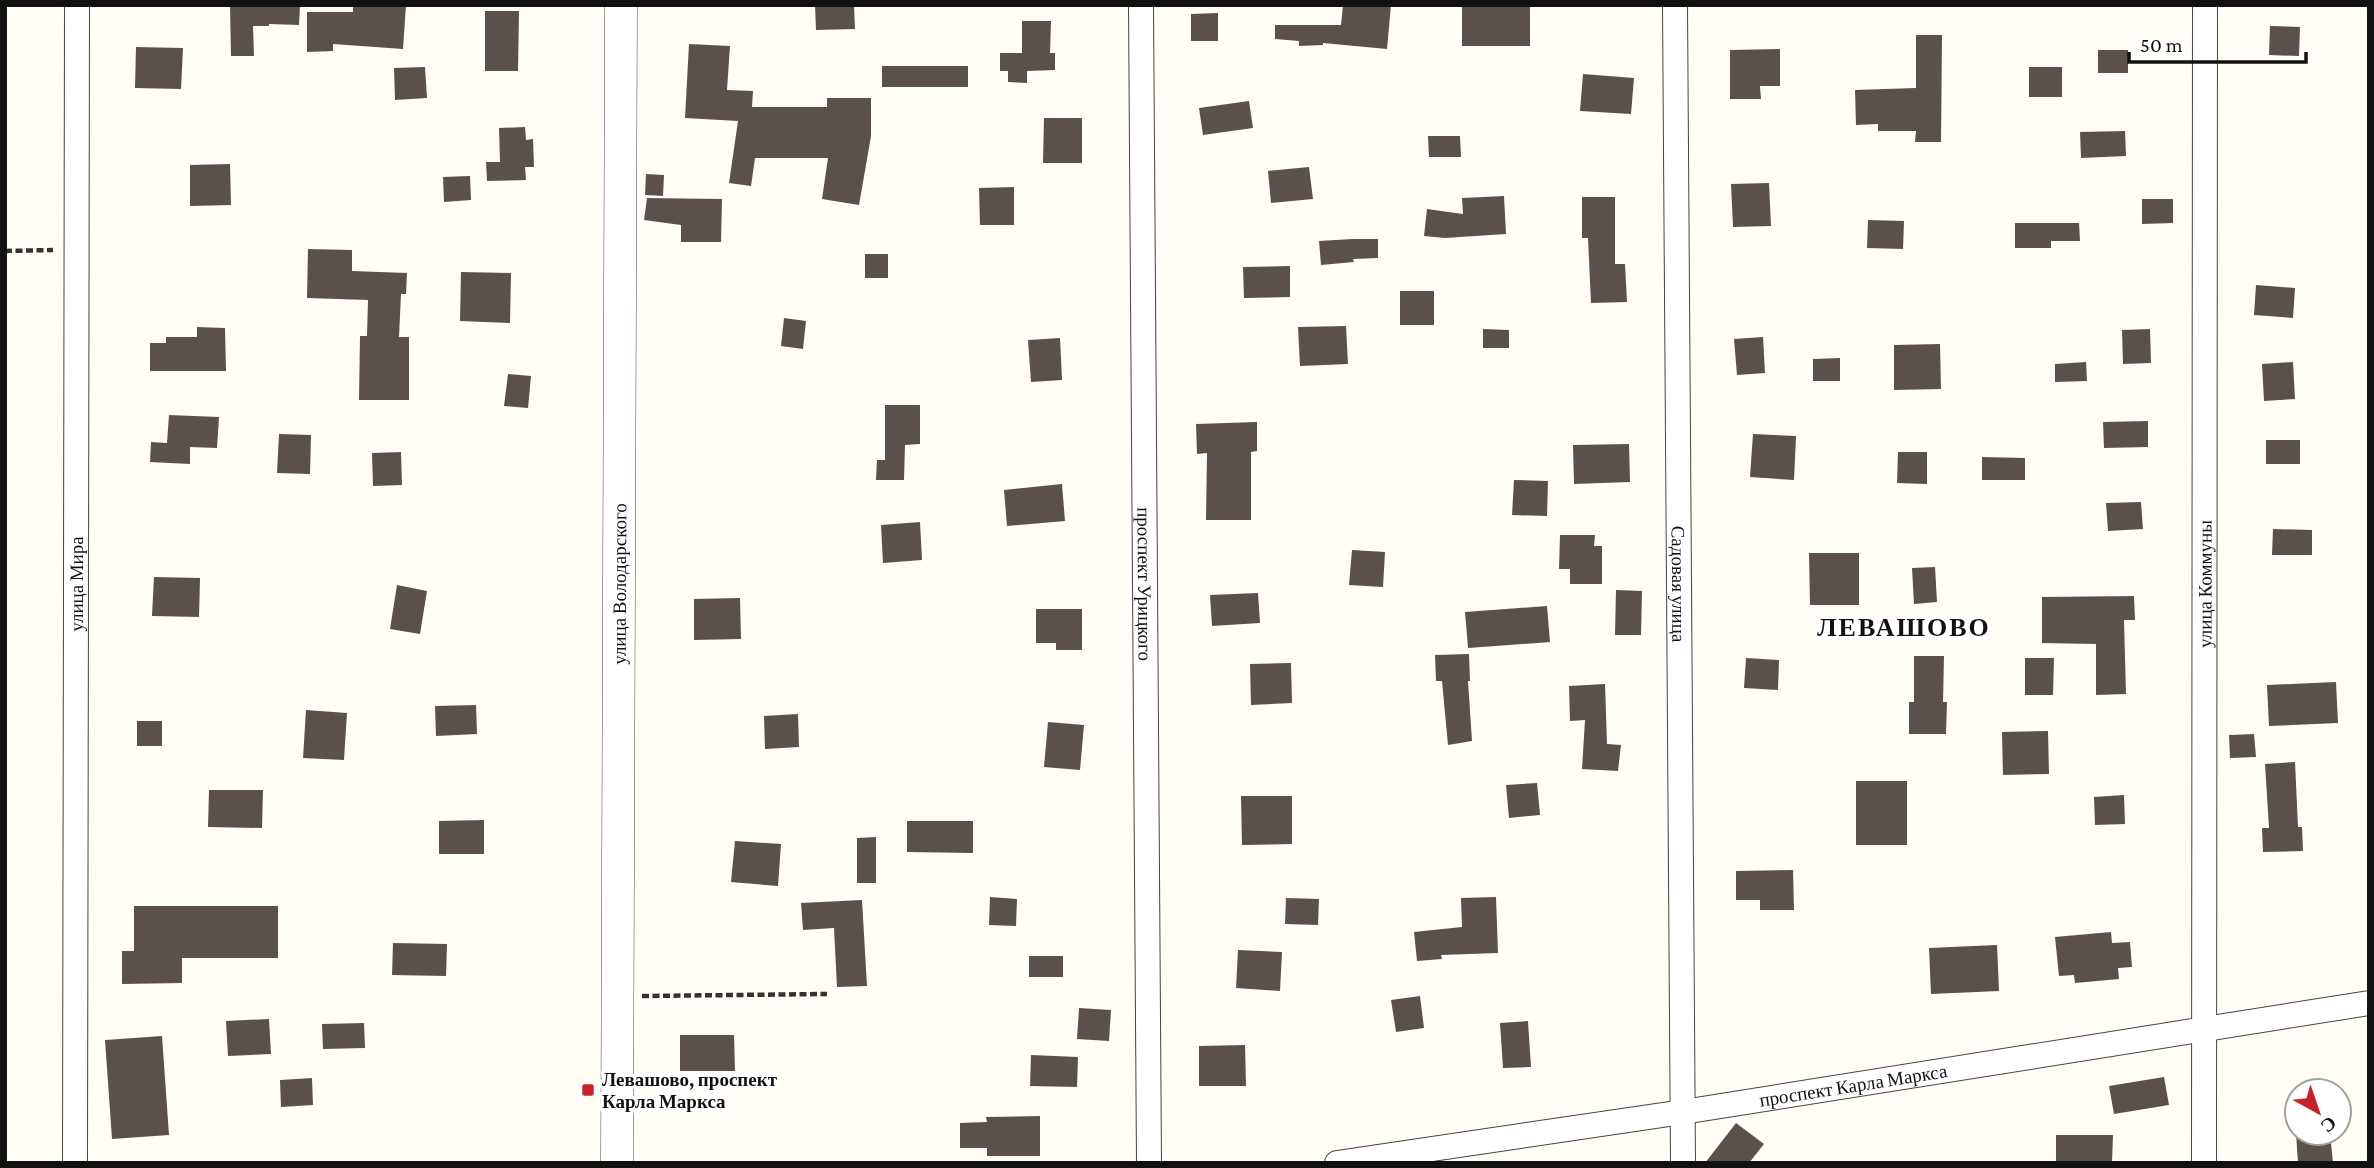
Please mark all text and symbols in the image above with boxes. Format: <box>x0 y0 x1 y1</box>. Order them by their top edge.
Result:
scale bar <box>2129 21 2306 65</box>
text: 50 m <box>2140 33 2183 57</box>
street label: улица Володарского <box>608 503 630 665</box>
street label: проспект Урицкого <box>1134 507 1156 661</box>
street label: улица Коммуны <box>2194 520 2215 648</box>
street label: Садовая улица <box>1668 526 1690 643</box>
street label: улица Мира <box>65 536 87 632</box>
district label: ЛЕВАШОВО <box>1817 613 1991 642</box>
street label: проспект Карла Маркса <box>1758 1060 1949 1110</box>
place label: Левашово, проспект Карла Маркса <box>602 1069 778 1112</box>
north arrow <box>2283 1077 2353 1147</box>
marker: Левашово, проспект Карла Маркса <box>580 1082 596 1098</box>
text: С <box>2317 1112 2341 1137</box>

